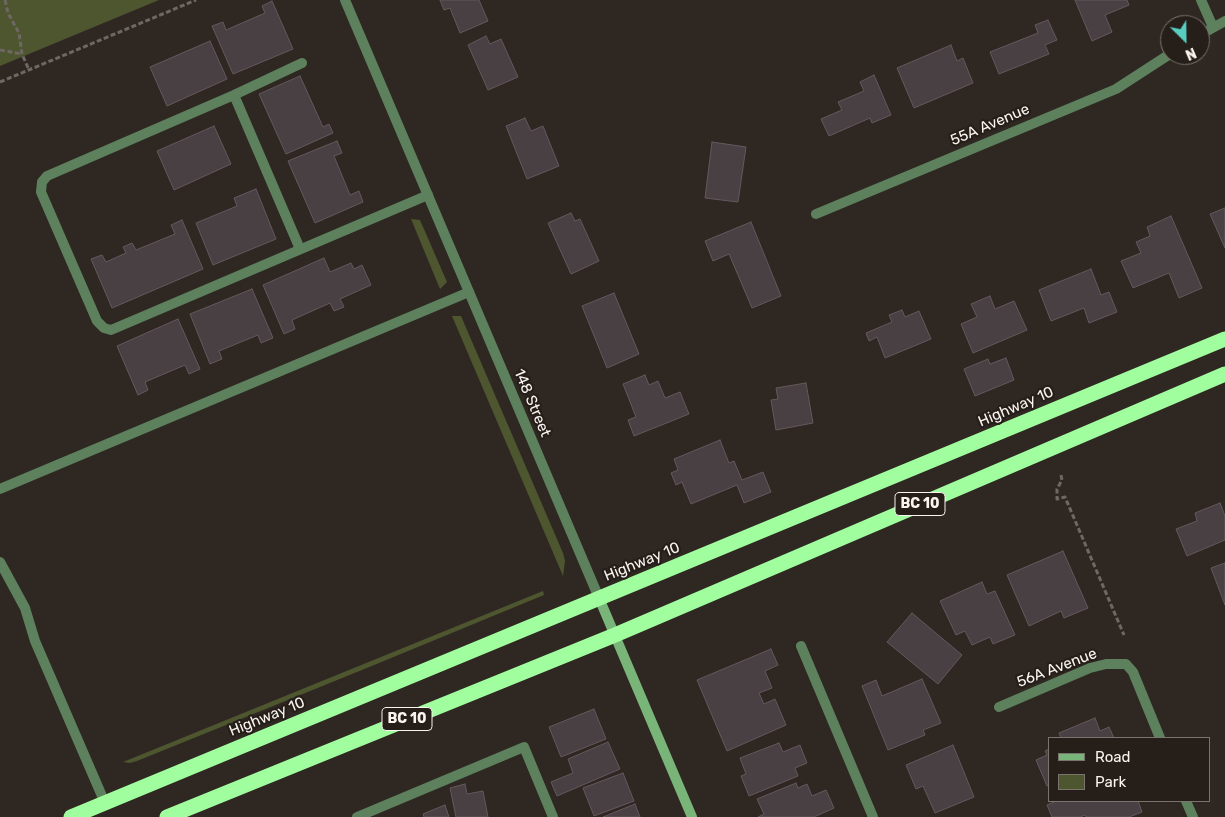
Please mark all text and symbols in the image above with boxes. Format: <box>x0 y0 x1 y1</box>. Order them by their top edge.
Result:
north arrow <box>1160 15 1210 65</box>
text: N <box>1183 44 1199 63</box>
street label: 55A Avenue <box>948 100 1032 150</box>
street label: 148 Street <box>510 366 554 440</box>
street label: Highway 10 <box>976 383 1056 431</box>
road number: BC 10 <box>895 492 945 516</box>
street label: Highway 10 <box>601 539 683 585</box>
street label: 56A Avenue <box>1014 645 1100 691</box>
street label: Highway 10 <box>226 694 308 740</box>
road number: BC 10 <box>382 708 432 731</box>
legend <box>1048 737 1210 802</box>
text: Road <box>1095 748 1131 766</box>
text: Park <box>1095 773 1126 791</box>

